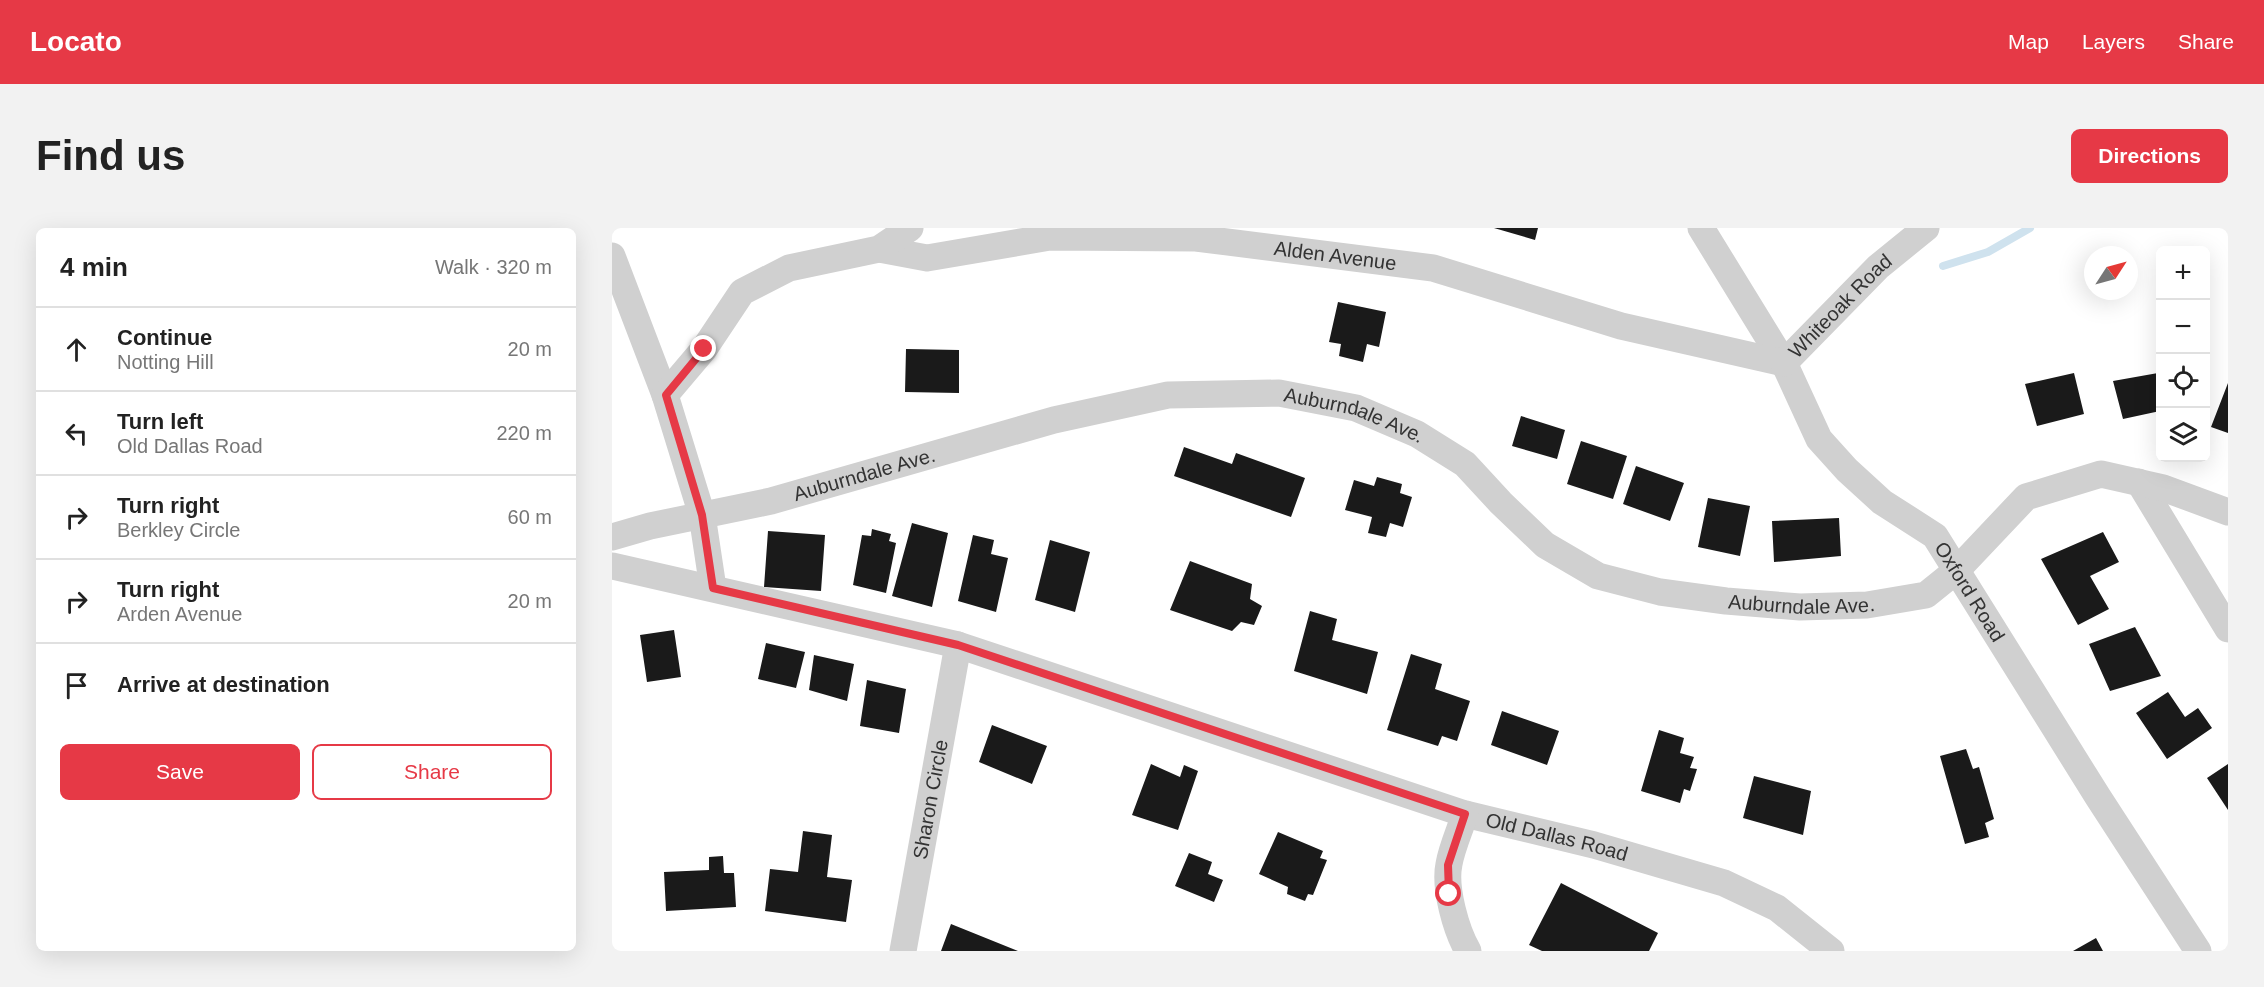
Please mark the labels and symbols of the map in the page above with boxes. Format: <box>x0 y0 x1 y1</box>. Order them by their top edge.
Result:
street label: Alden Avenue <box>1273 237 1398 274</box>
north arrow <box>2084 246 2138 300</box>
street label: Whiteoak Road <box>1784 250 1896 362</box>
route end <box>690 335 716 361</box>
street label: Auburndale Ave. <box>1282 383 1429 447</box>
street label: Auburndale Ave. <box>791 444 938 505</box>
street label: Oxford Road <box>1930 538 2009 646</box>
street label: Auburndale Ave. <box>1727 590 1876 618</box>
street label: Sharon Circle <box>909 738 952 861</box>
street label: Old Dallas Road <box>1484 808 1631 865</box>
route start <box>1435 880 1461 906</box>

